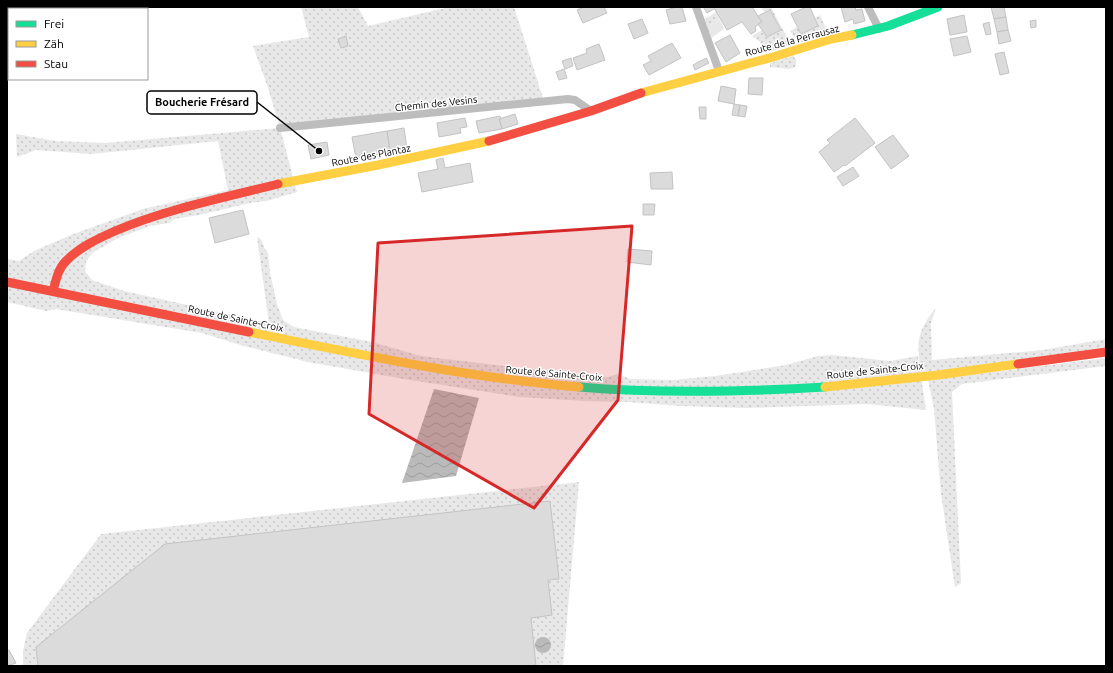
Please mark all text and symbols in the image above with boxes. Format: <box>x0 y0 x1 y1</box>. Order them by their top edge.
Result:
legend <box>8 8 148 80</box>
text: Frei <box>44 17 64 30</box>
street label: Route de la Perrausaz <box>744 23 841 58</box>
text: Zäh <box>44 37 64 50</box>
text: Stau <box>44 57 68 70</box>
callout: Boucherie Frésard <box>147 91 257 114</box>
street label: Chemin des Vesins <box>394 94 478 113</box>
text: Boucherie Frésard <box>155 96 249 108</box>
street label: Route des Plantaz <box>330 142 412 169</box>
street label: Route de Sainte-Croix <box>187 303 285 334</box>
street label: Route de Sainte-Croix <box>826 360 924 381</box>
street label: Route de Sainte-Croix <box>505 364 603 383</box>

